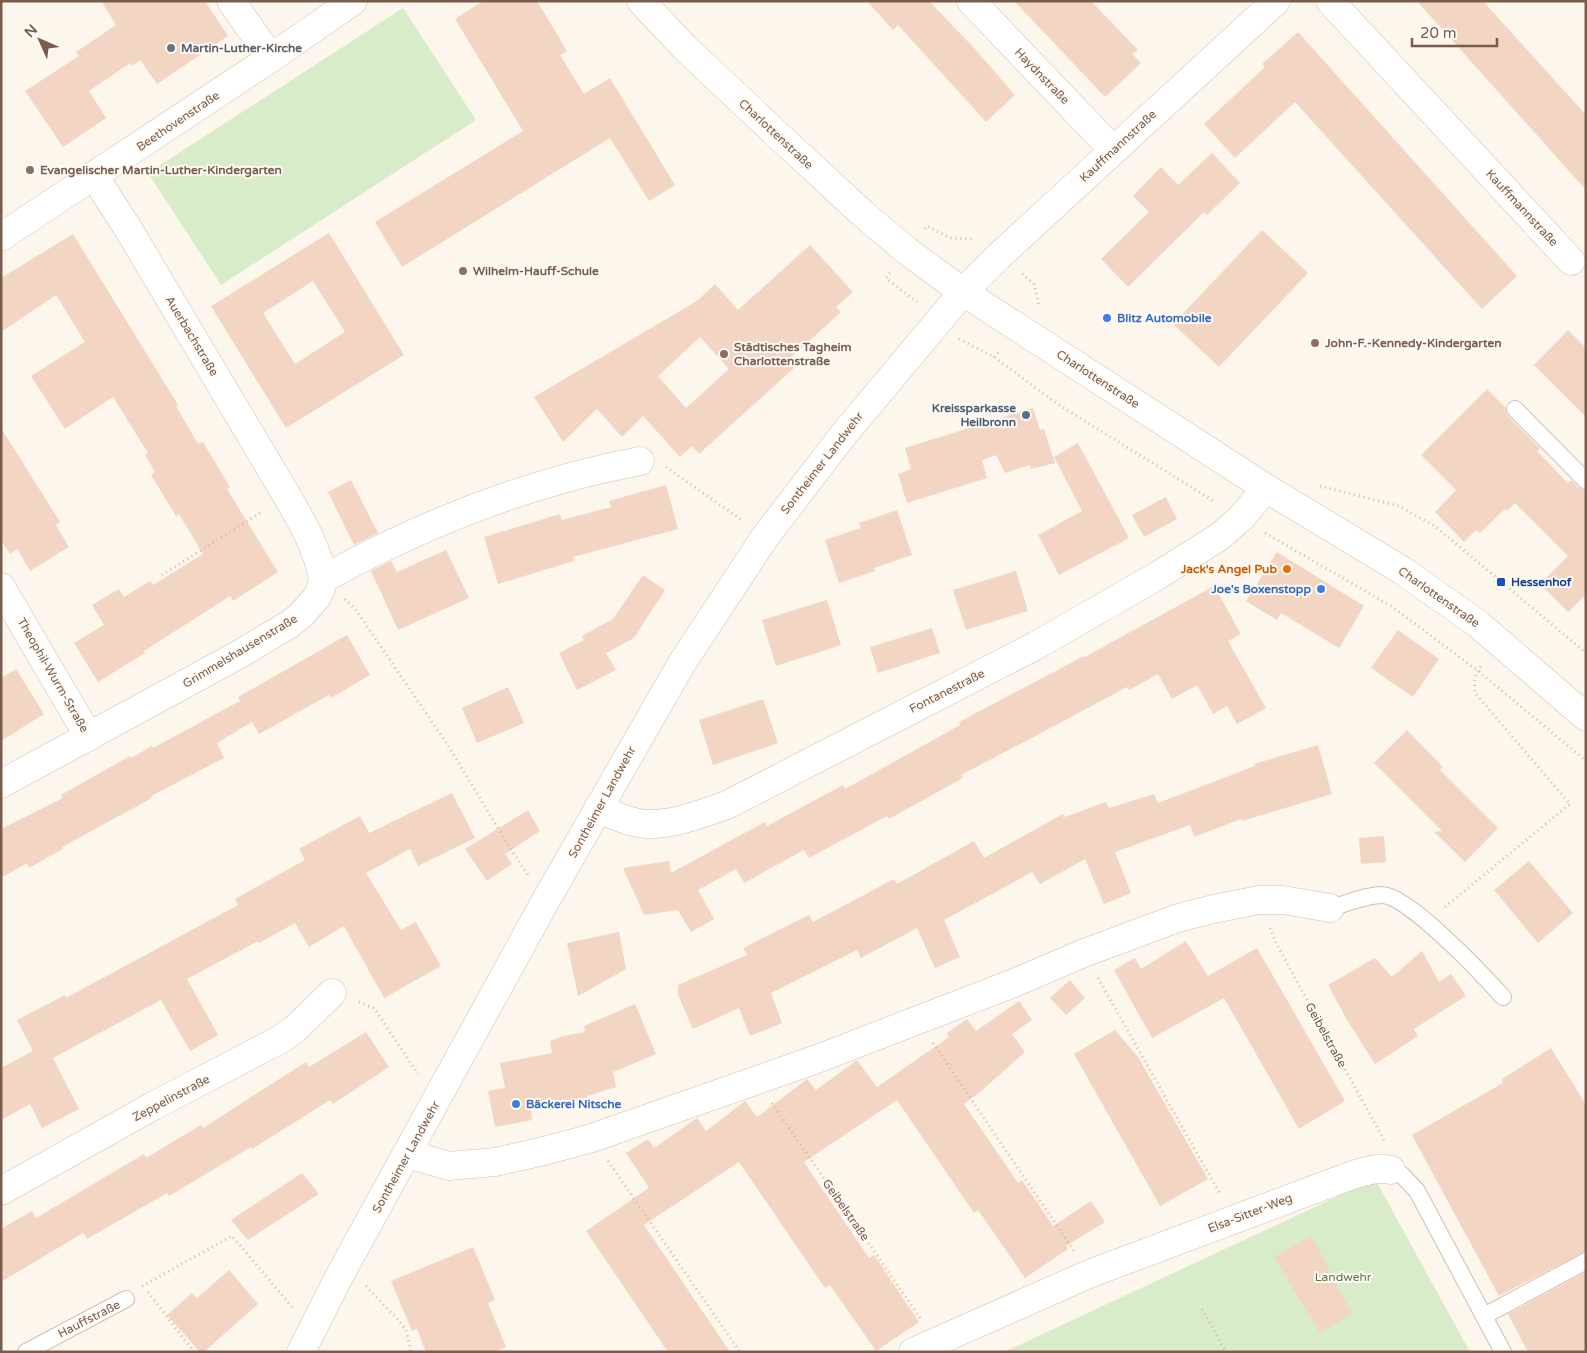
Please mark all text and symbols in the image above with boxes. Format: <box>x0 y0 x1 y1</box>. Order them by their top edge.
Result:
north arrow <box>15 15 65 65</box>
scale bar <box>1412 15 1497 47</box>
text: N <box>21 21 41 41</box>
text: 20 m <box>1420 24 1457 42</box>
place label: Martin-Luther-Kirche <box>181 41 302 55</box>
marker: Martin-Luther-Kirche <box>165 42 177 54</box>
street label: Haydnstraße <box>1012 45 1072 107</box>
street label: Beethovenstraße <box>134 88 222 154</box>
street label: Charlottenstraße <box>736 96 816 172</box>
street label: Kauffmannstraße <box>1077 107 1159 185</box>
place label: Evangelischer Martin-Luther-Kindergarten <box>40 163 282 178</box>
marker: Evangelischer Martin-Luther-Kindergarten <box>24 164 36 176</box>
street label: Kauffmannstraße <box>1483 167 1561 249</box>
place label: Wilhelm-Hauff-Schule <box>473 264 599 278</box>
marker: Wilhelm-Hauff-Schule <box>457 265 469 277</box>
street label: Auerbachstraße <box>163 293 222 379</box>
place label: Blitz Automobile <box>1117 311 1212 325</box>
marker: Blitz Automobile <box>1101 312 1113 324</box>
place label: John-F.-Kennedy-Kindergarten <box>1324 336 1502 351</box>
marker: John-F.-Kennedy-Kindergarten <box>1309 337 1321 349</box>
place label: Städtisches Tagheim Charlottenstraße <box>734 340 852 368</box>
street label: Charlottenstraße <box>1054 347 1142 411</box>
marker: Städtisches Tagheim Charlottenstraße <box>718 348 730 360</box>
place label: Kreissparkasse Heilbronn <box>932 401 1016 429</box>
street label: Sontheimer Landwehr <box>778 409 866 517</box>
marker: Kreissparkasse Heilbronn <box>1020 409 1032 421</box>
place label: Jack's Angel Pub <box>1180 562 1277 577</box>
marker: Jack's Angel Pub <box>1281 563 1293 575</box>
street label: Charlottenstraße <box>1396 564 1483 630</box>
place label: Hessenhof <box>1511 575 1572 589</box>
marker: Hessenhof <box>1495 576 1507 588</box>
place label: Joe's Boxenstopp <box>1210 582 1311 597</box>
marker: Joe's Boxenstopp <box>1315 583 1327 595</box>
street label: Grimmelshausenstraße <box>180 611 300 691</box>
street label: Theophil-Wurm-Straße <box>14 615 92 735</box>
street label: Fontanestraße <box>907 666 987 716</box>
street label: Sontheimer Landwehr <box>565 743 639 860</box>
street label: Geibelstraße <box>1302 1000 1350 1070</box>
street label: Zeppelinstraße <box>130 1072 212 1124</box>
place label: Bäckerei Nitsche <box>526 1097 622 1111</box>
street label: Sontheimer Landwehr <box>369 1098 443 1215</box>
marker: Bäckerei Nitsche <box>510 1098 522 1110</box>
street label: Geibelstraße <box>820 1177 872 1244</box>
street label: Elsa-Sitter-Weg <box>1206 1190 1294 1236</box>
park label: Landwehr <box>1315 1270 1372 1284</box>
street label: Hauffstraße <box>55 1297 123 1341</box>

